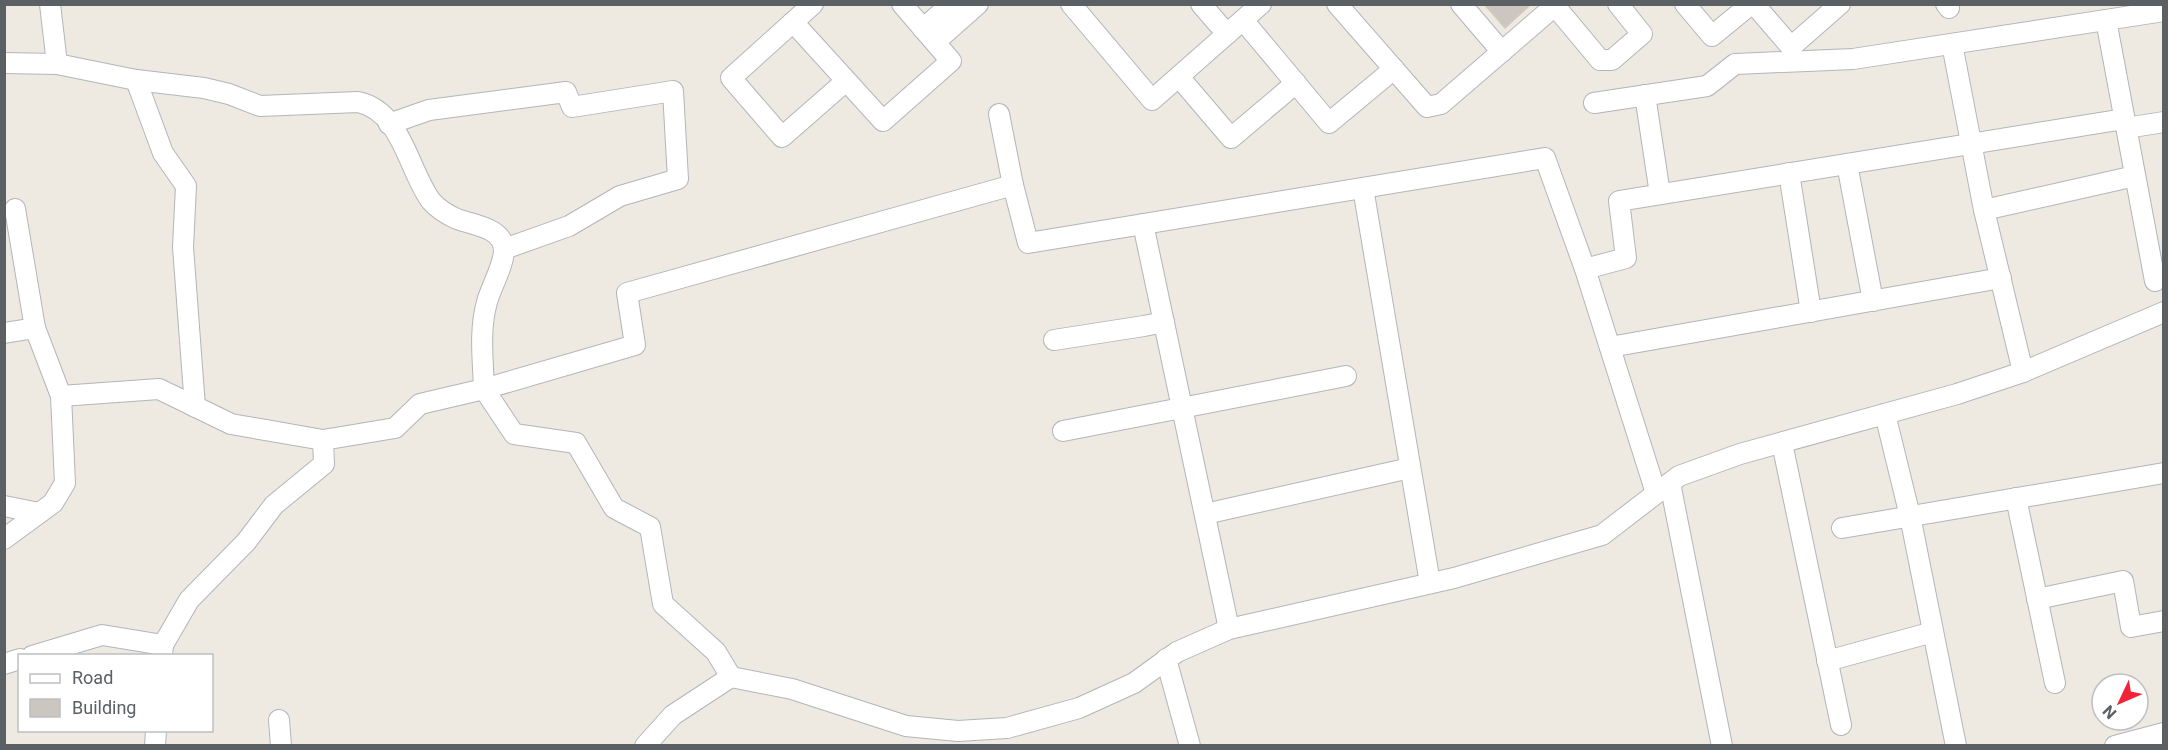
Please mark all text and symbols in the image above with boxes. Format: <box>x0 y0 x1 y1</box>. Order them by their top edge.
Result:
legend <box>18 654 213 732</box>
text: Road <box>72 667 113 688</box>
north arrow <box>2090 672 2150 732</box>
text: Building <box>72 697 136 718</box>
text: N <box>2099 701 2120 723</box>

